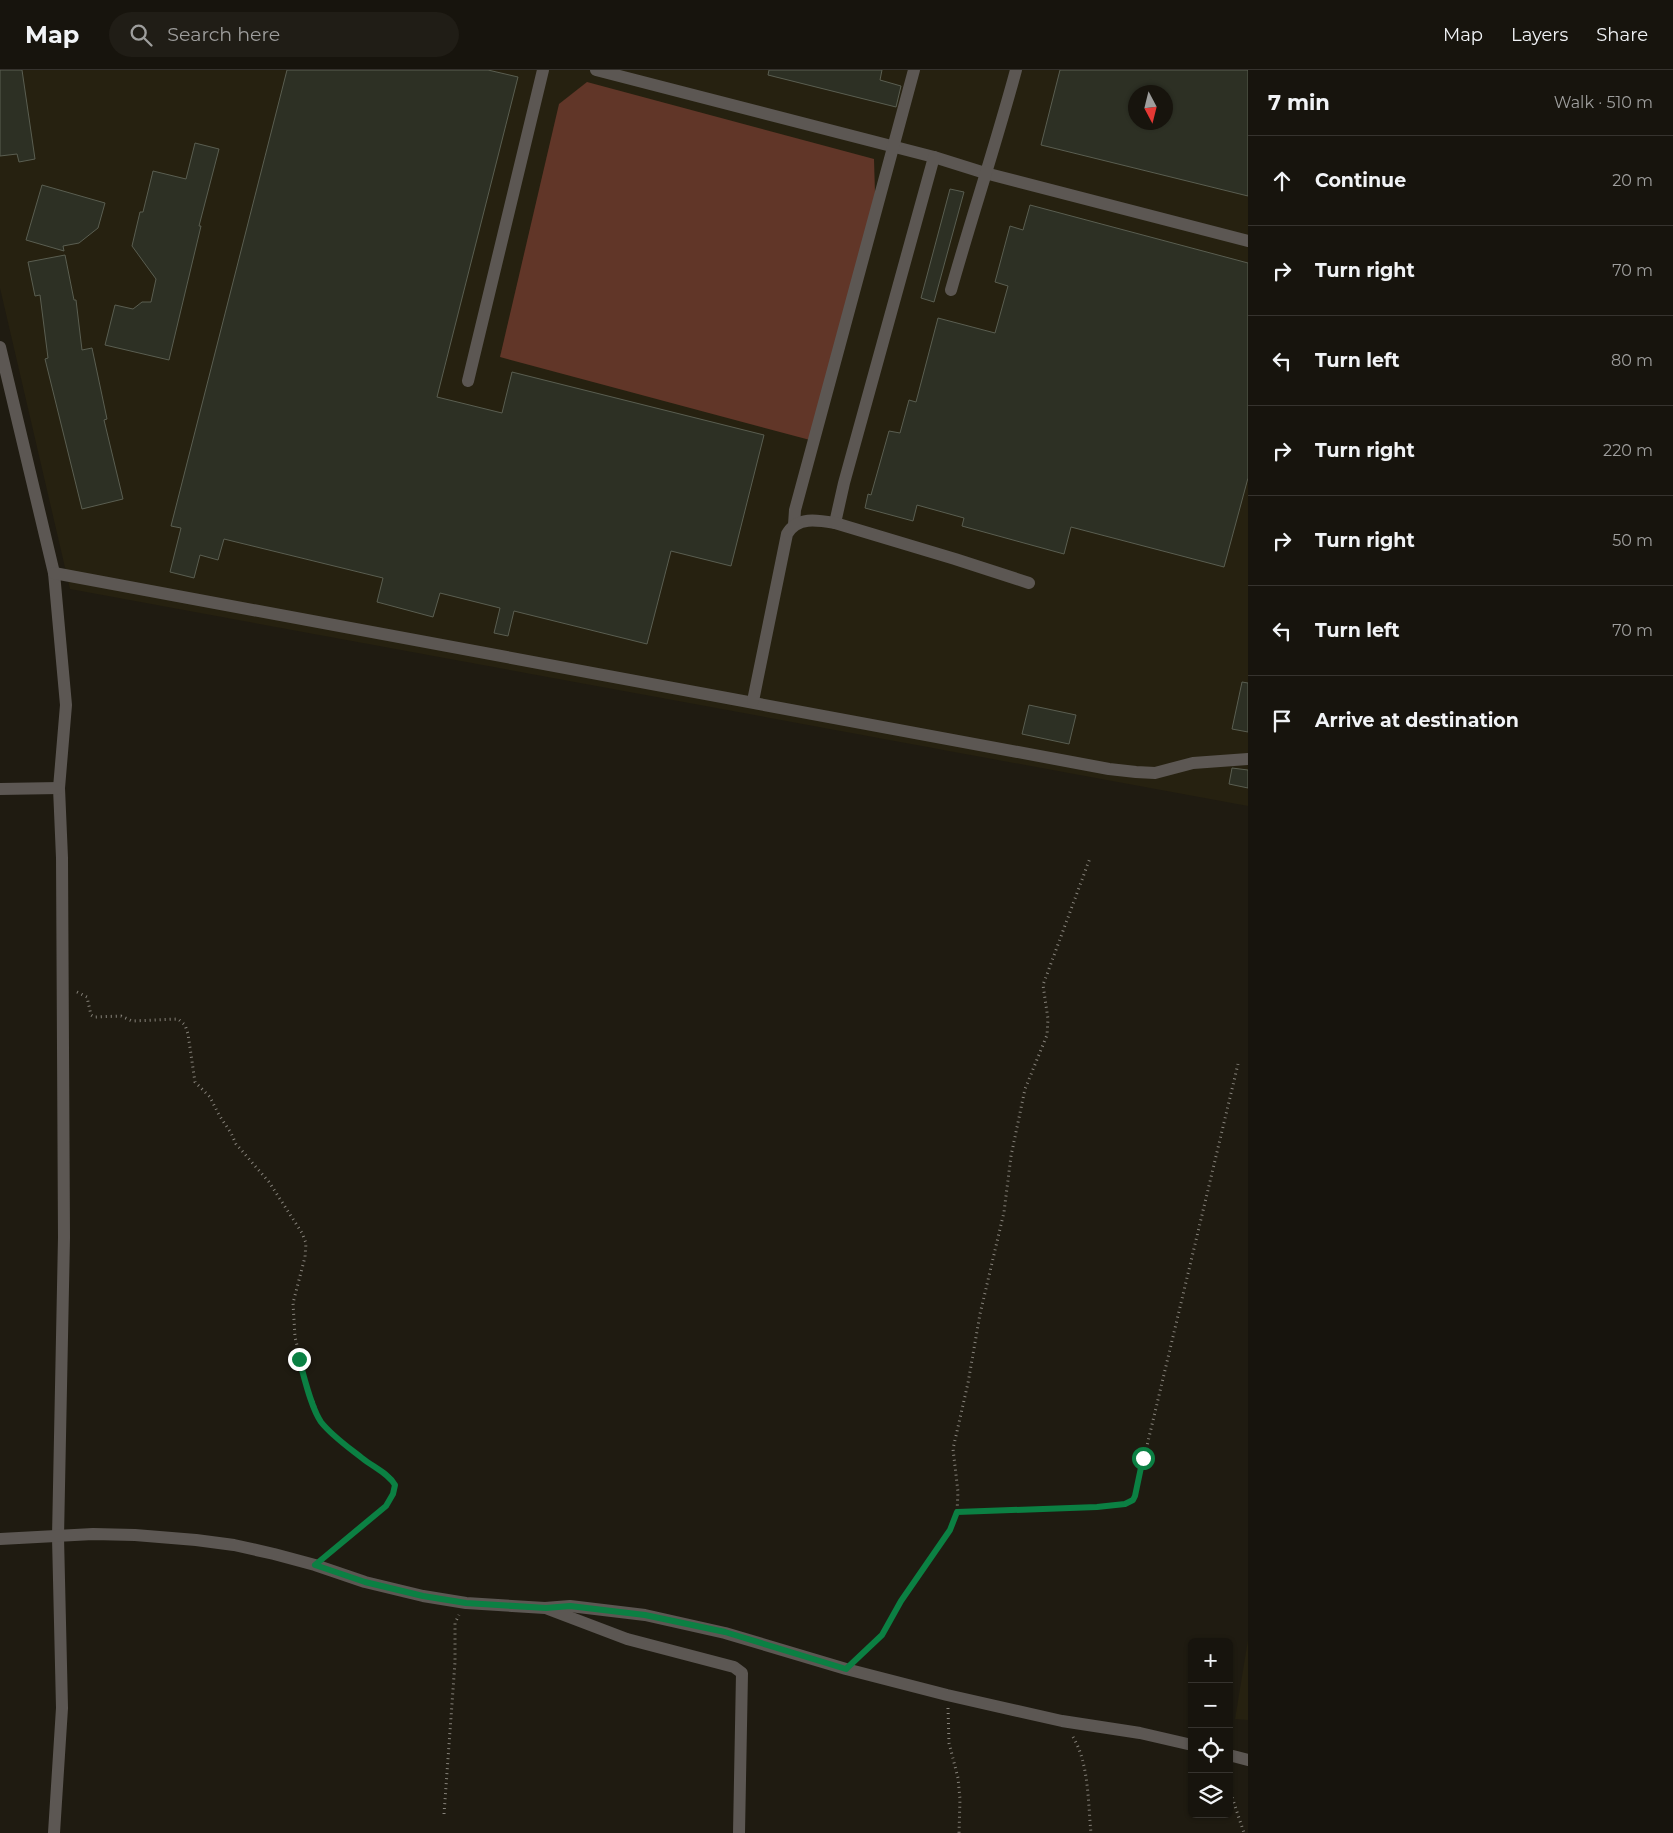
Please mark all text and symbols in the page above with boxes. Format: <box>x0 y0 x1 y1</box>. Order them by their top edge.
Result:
search box <box>109 12 459 57</box>
text: Map <box>25 20 79 49</box>
icon: search <box>127 21 155 49</box>
text: Search here <box>167 23 280 46</box>
text: Map <box>1443 24 1483 46</box>
text: Layers <box>1511 24 1568 46</box>
text: Share <box>1596 24 1648 46</box>
north arrow <box>1128 85 1173 130</box>
text: 7 min <box>1268 90 1330 115</box>
text: Walk · 510 m <box>1554 93 1653 112</box>
icon: ahead <box>1268 167 1296 195</box>
text: Continue <box>1315 169 1406 192</box>
text: 20 m <box>1612 171 1653 190</box>
icon: right <box>1268 257 1296 285</box>
text: Turn right <box>1315 259 1415 282</box>
text: 70 m <box>1612 261 1653 280</box>
icon: left <box>1268 347 1296 375</box>
text: Turn left <box>1315 349 1400 372</box>
text: 80 m <box>1611 351 1653 370</box>
icon: right <box>1268 437 1296 465</box>
text: Turn right <box>1315 439 1415 462</box>
text: 220 m <box>1603 441 1653 460</box>
icon: right <box>1268 527 1296 555</box>
text: Turn right <box>1315 529 1415 552</box>
text: 50 m <box>1612 531 1653 550</box>
icon: left <box>1268 617 1296 645</box>
text: Turn left <box>1315 619 1400 642</box>
text: 70 m <box>1612 621 1653 640</box>
icon: arrive <box>1268 707 1296 735</box>
text: Arrive at destination <box>1315 709 1519 732</box>
route end <box>288 1348 311 1371</box>
route start <box>1132 1447 1155 1470</box>
map controls <box>1188 1638 1233 1818</box>
button: + <box>1188 1638 1233 1683</box>
button: − <box>1188 1683 1233 1728</box>
button: locate <box>1188 1728 1233 1773</box>
button: layers <box>1188 1773 1233 1818</box>

